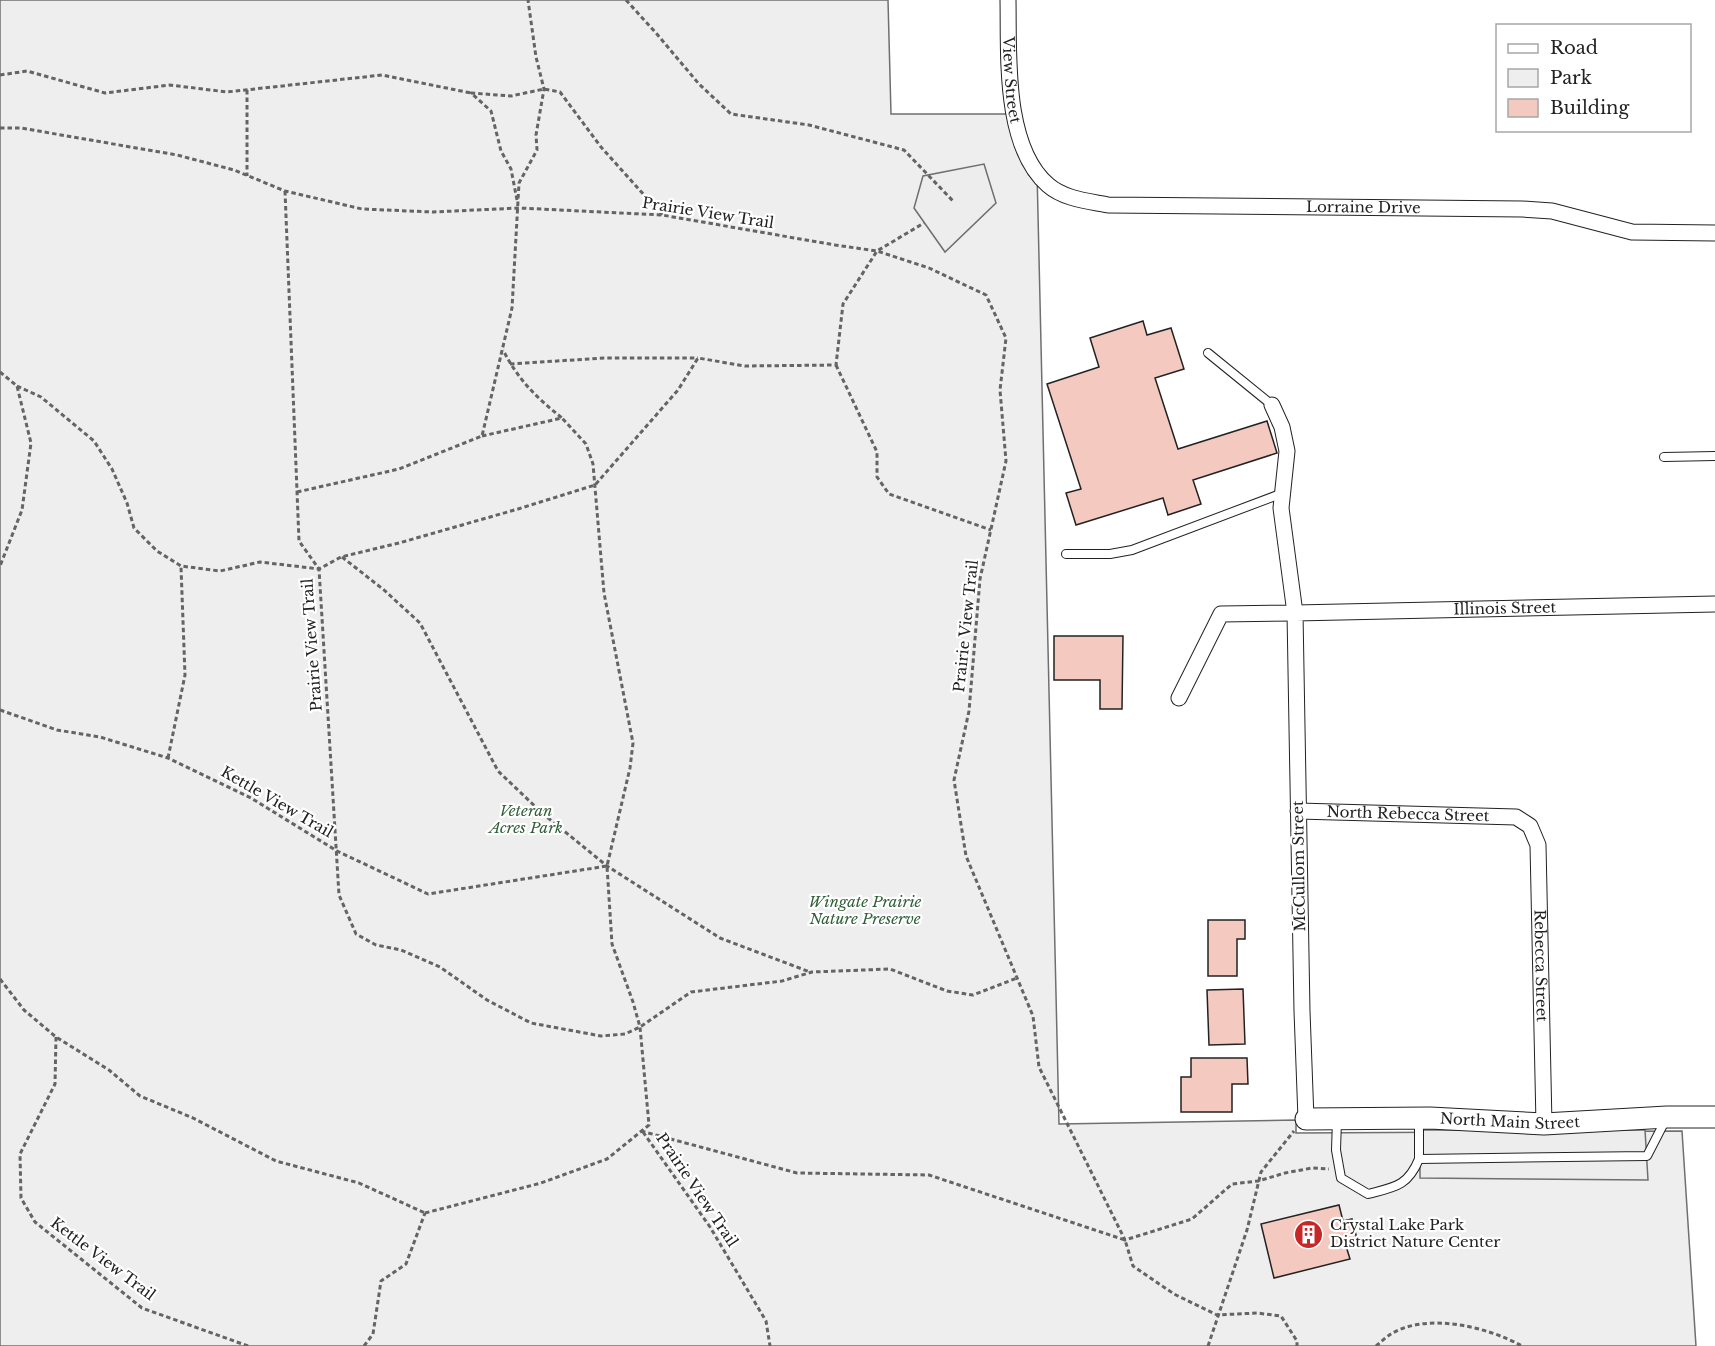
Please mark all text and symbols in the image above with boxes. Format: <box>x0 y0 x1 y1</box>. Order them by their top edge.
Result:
legend <box>1496 24 1691 132</box>
street label: View Street <box>999 35 1026 125</box>
text: Road <box>1550 37 1598 59</box>
text: Park <box>1550 67 1592 89</box>
text: Building <box>1550 97 1629 119</box>
street label: Prairie View Trail <box>641 193 775 232</box>
street label: Lorraine Drive <box>1306 197 1421 217</box>
street label: Prairie View Trail <box>949 559 982 693</box>
street label: Prairie View Trail <box>297 578 326 712</box>
street label: Illinois Street <box>1453 597 1557 619</box>
street label: Kettle View Trail <box>218 762 337 841</box>
street label: McCullom Street <box>1288 800 1309 932</box>
park label: Veteran Acres Park <box>487 801 563 837</box>
street label: North Rebecca Street <box>1326 802 1490 825</box>
park label: Wingate Prairie Nature Preserve <box>808 892 922 928</box>
street label: Rebecca Street <box>1530 909 1552 1022</box>
street label: North Main Street <box>1440 1109 1581 1133</box>
street label: Prairie View Trail <box>652 1129 743 1250</box>
street label: Kettle View Trail <box>47 1213 160 1304</box>
place label: Crystal Lake Park District Nature Center <box>1330 1215 1501 1251</box>
building icon: Crystal Lake Park District Nature Center <box>1293 1218 1325 1250</box>

